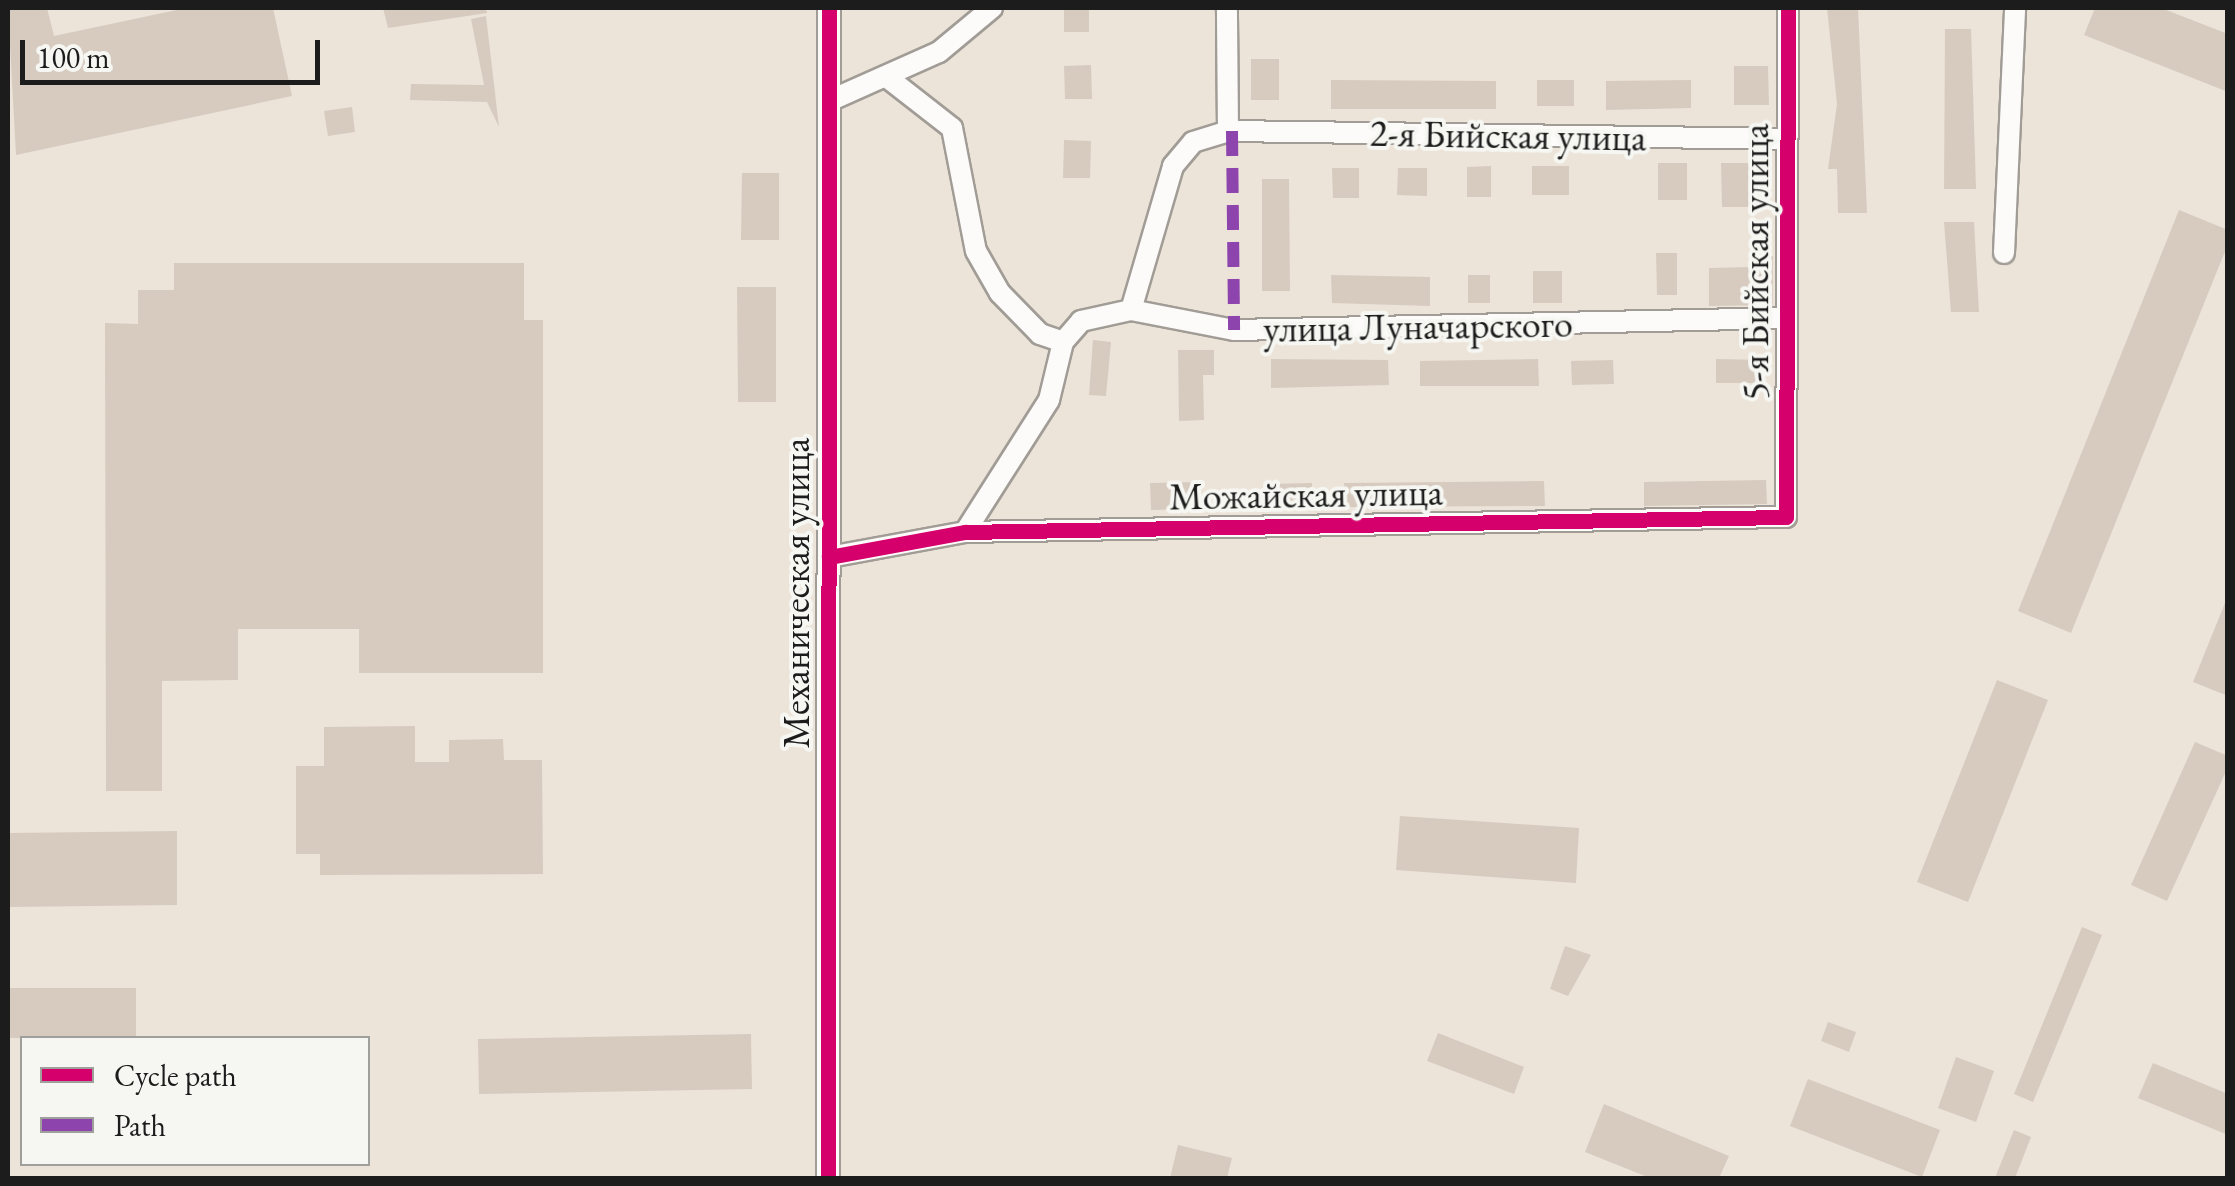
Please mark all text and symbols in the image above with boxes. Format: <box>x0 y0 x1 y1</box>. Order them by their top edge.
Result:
scale bar <box>25 20 325 82</box>
text: 100 m <box>37 38 110 77</box>
street label: 2-я Бийская улица <box>1369 110 1647 160</box>
street label: 5-я Бийская улица <box>1732 124 1778 400</box>
street label: улица Луначарского <box>1263 301 1573 351</box>
street label: Механическая улица <box>773 438 819 748</box>
street label: Можайская улица <box>1169 469 1443 519</box>
legend <box>20 1036 370 1166</box>
text: Cycle path <box>114 1056 237 1095</box>
text: Path <box>114 1106 166 1145</box>

